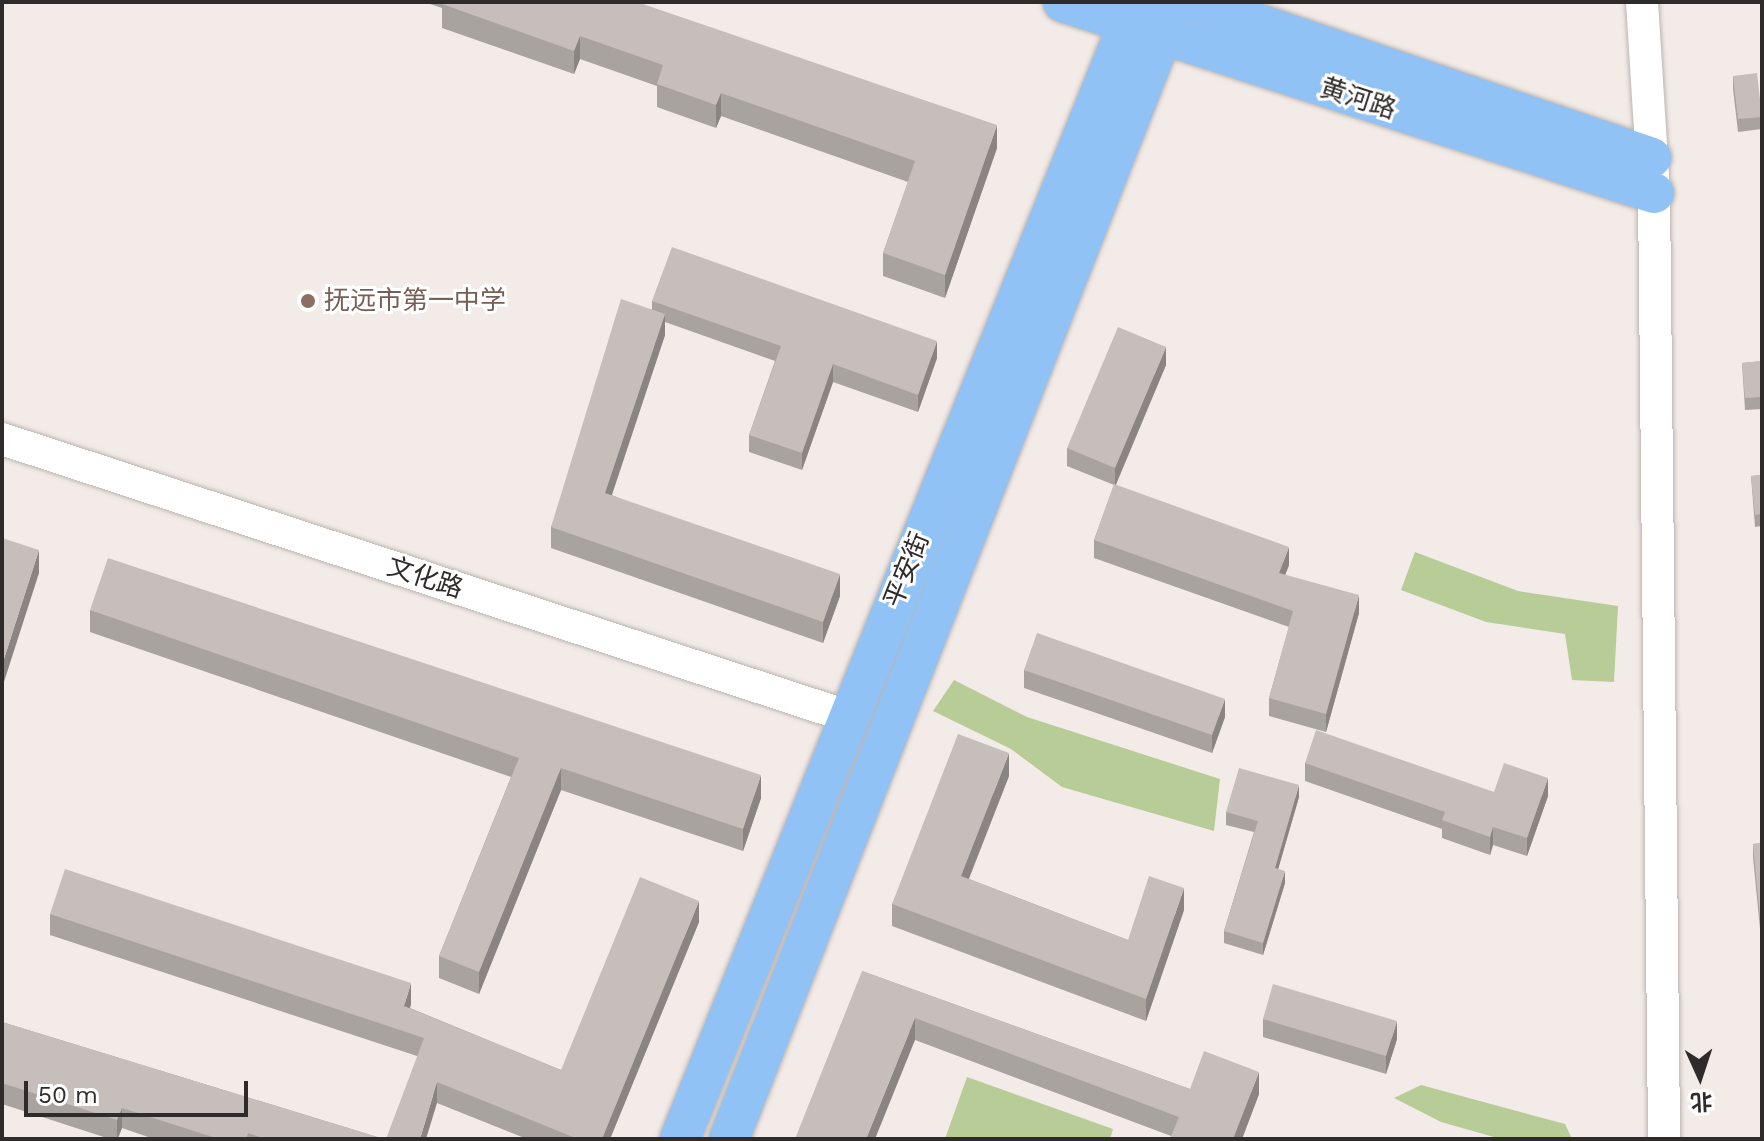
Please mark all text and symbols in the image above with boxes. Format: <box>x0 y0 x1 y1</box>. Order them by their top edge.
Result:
street label: 黄河路 <box>1316 72 1400 126</box>
place label: 抚远市第一中学 <box>324 285 506 317</box>
marker: 抚远市第一中学 <box>299 292 317 310</box>
street label: 平安街 <box>878 528 936 612</box>
street label: 文化路 <box>383 551 467 605</box>
north arrow <box>1660 1037 1740 1117</box>
scale bar <box>28 1065 252 1115</box>
text: 50 m <box>38 1081 98 1109</box>
text: 北 <box>1690 1088 1713 1115</box>

